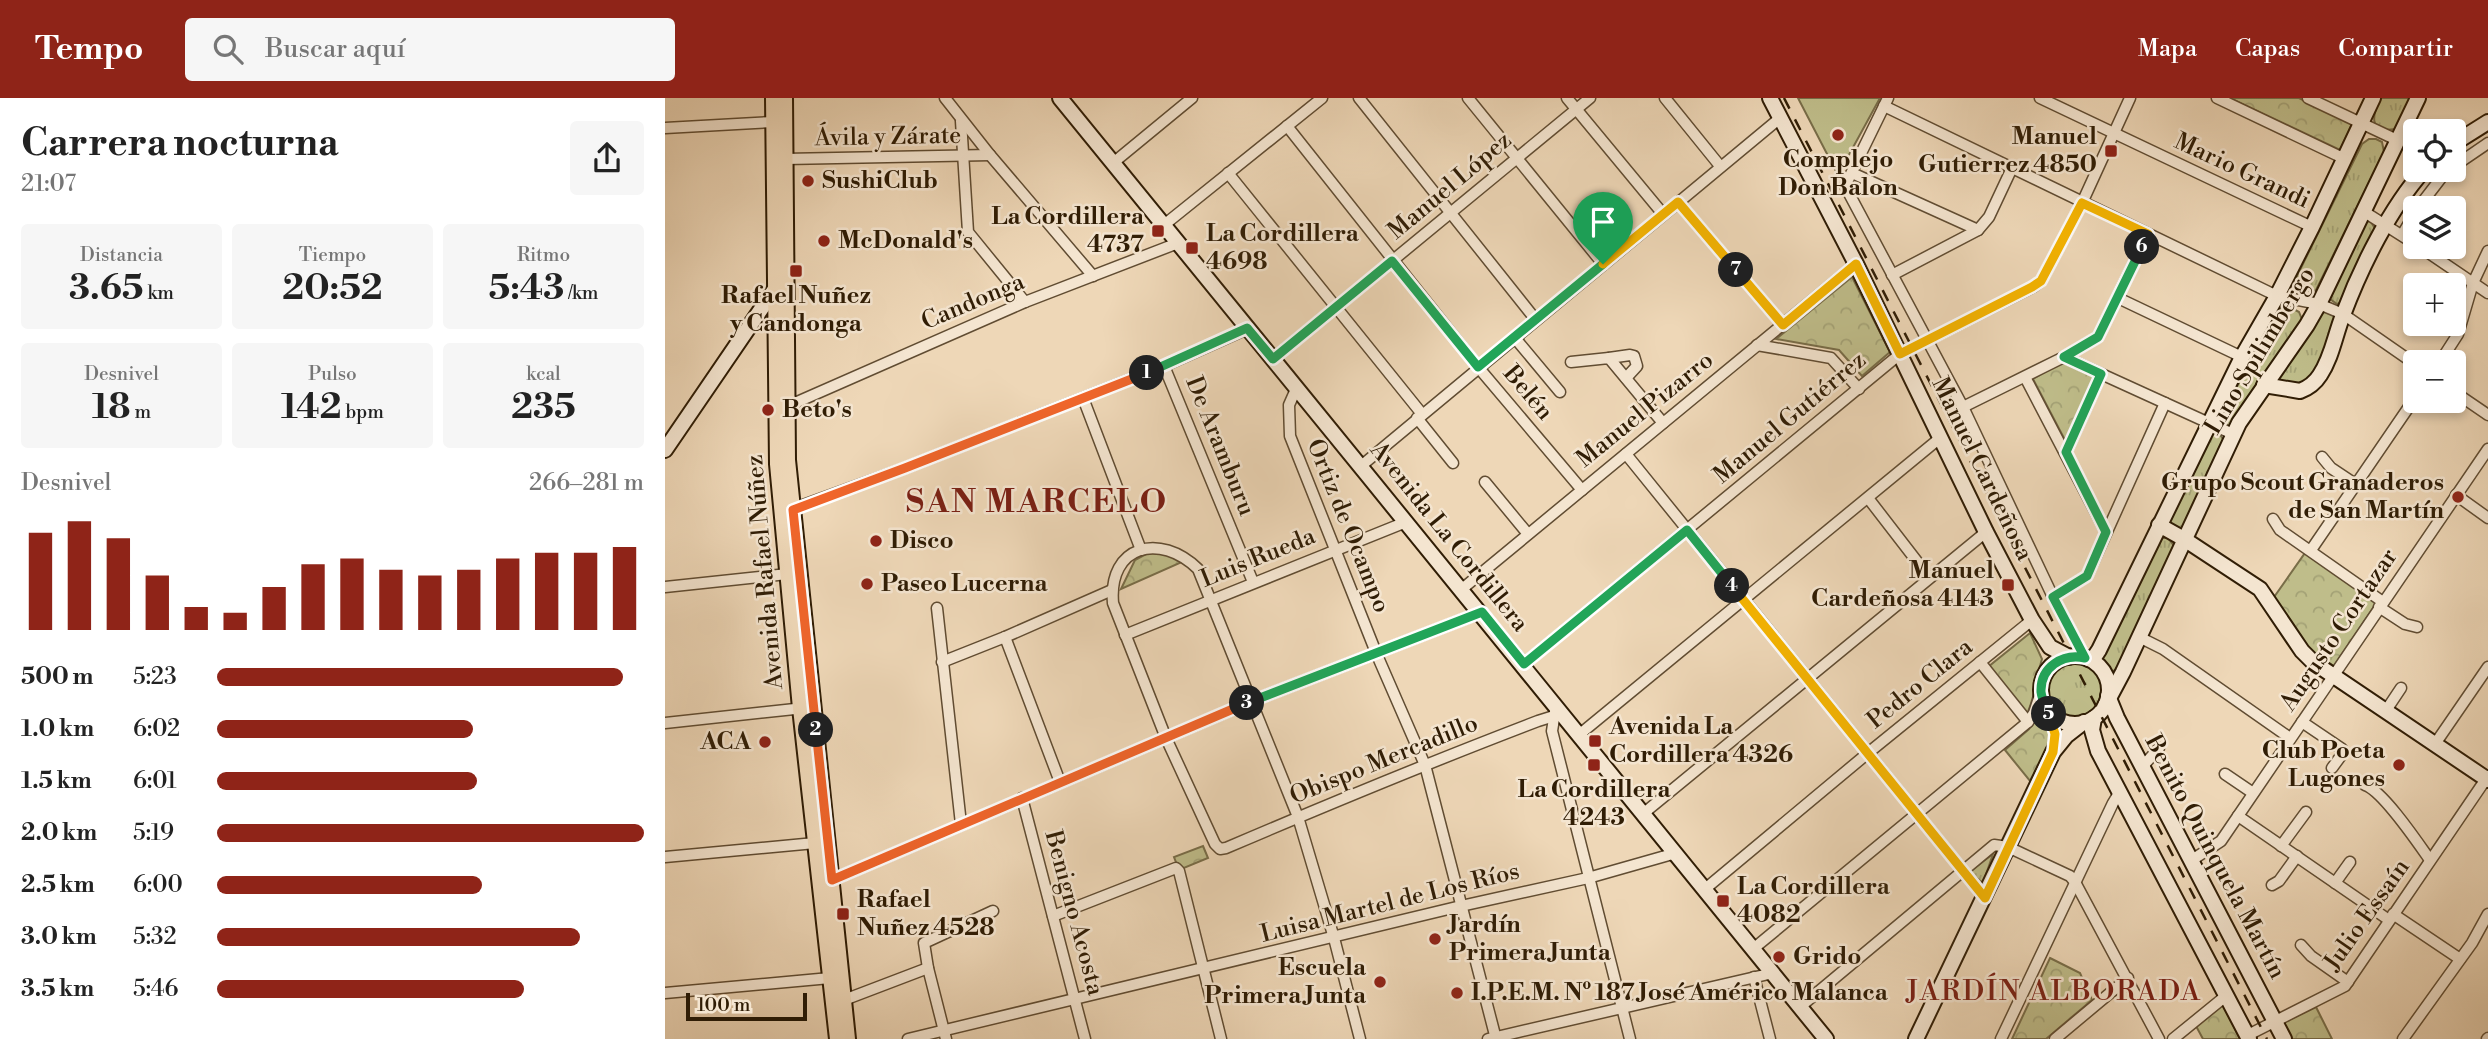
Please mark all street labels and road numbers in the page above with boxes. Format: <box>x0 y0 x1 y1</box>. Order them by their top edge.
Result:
street label: Ávila y Zárate <box>813 120 962 153</box>
street label: Manuel López <box>1382 126 1518 246</box>
street label: Mario Grandi <box>2169 126 2315 216</box>
street label: Lino Spilimbergo <box>2198 262 2322 440</box>
street label: Candonga <box>917 267 1030 337</box>
street label: Manuel Pizarro <box>1570 345 1720 475</box>
street label: Manuel Gutiérrez <box>1708 345 1872 491</box>
street label: Belén <box>1496 359 1560 427</box>
street label: De Aramburu <box>1178 372 1262 520</box>
street label: Manuel Cardeñosa <box>1925 372 2040 566</box>
street label: Ortiz de Ocampo <box>1299 435 1397 617</box>
street label: Avenida La Cordillera <box>1363 435 1535 639</box>
street label: Avenida Rafael Núñez <box>740 453 790 692</box>
street label: Luis Rueda <box>1196 521 1321 595</box>
street label: Augusto Cortazar <box>2273 543 2404 718</box>
street label: Pedro Clara <box>1861 632 1980 736</box>
street label: Obispo Mercadillo <box>1286 709 1482 811</box>
street label: Benito Quinquela Martín <box>2137 729 2292 984</box>
street label: Benigno Acosta <box>1037 826 1111 1000</box>
street label: Julio Essaín <box>2317 853 2416 977</box>
street label: Luisa Martel de Los Ríos <box>1257 856 1523 950</box>

